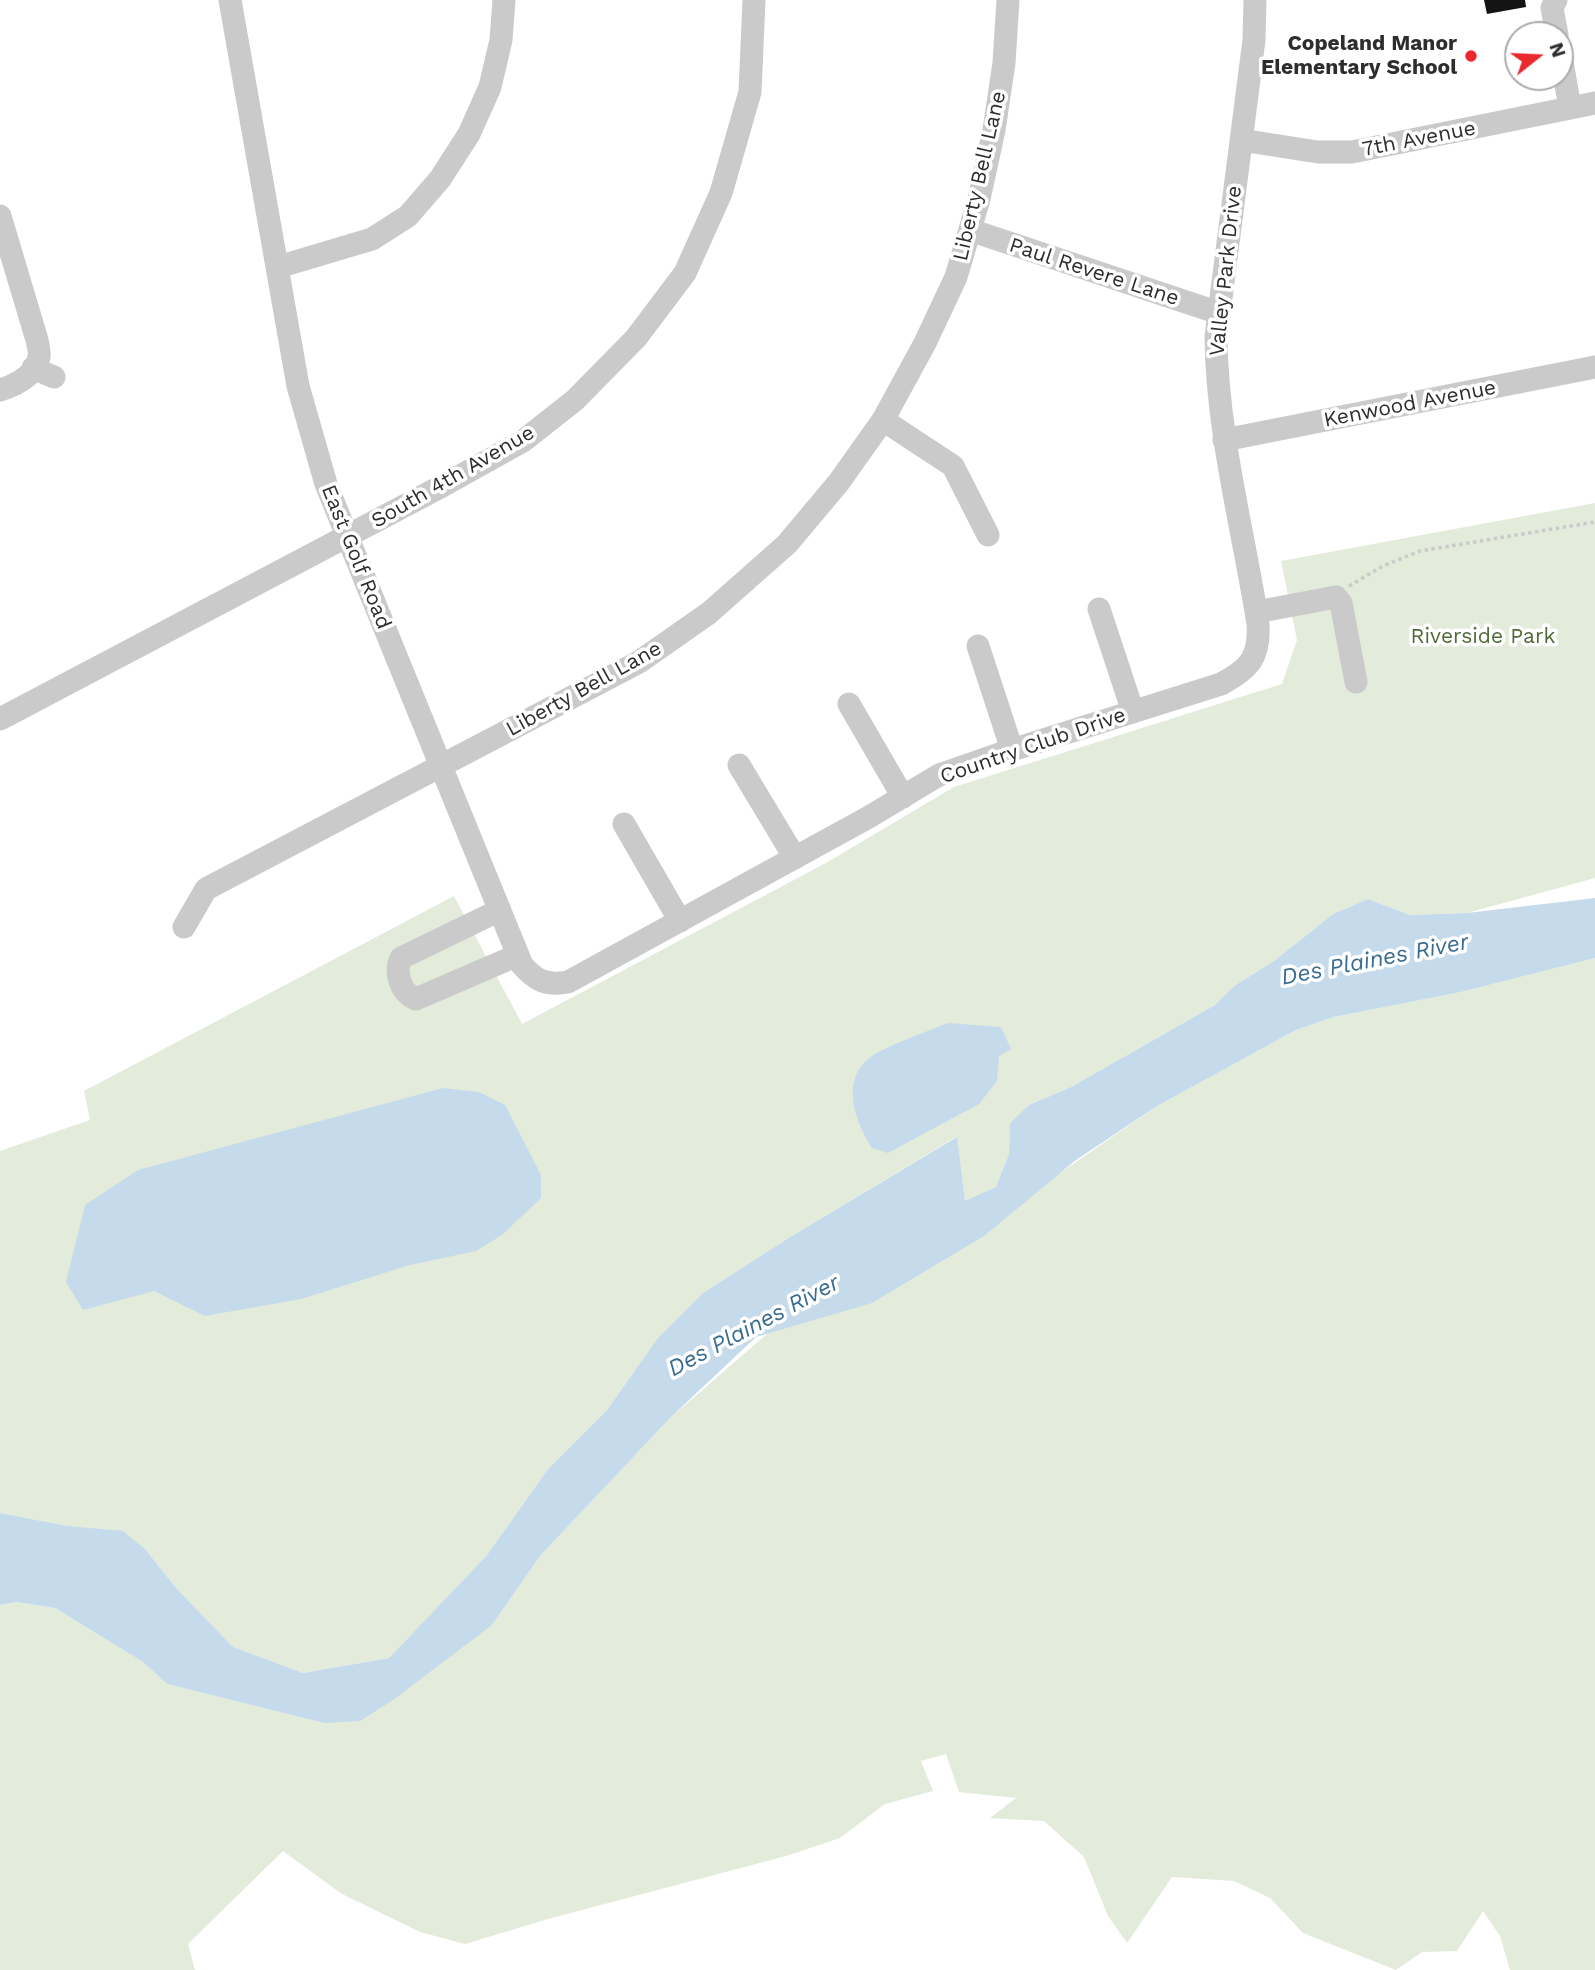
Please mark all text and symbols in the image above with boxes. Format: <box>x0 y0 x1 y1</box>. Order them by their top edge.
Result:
north arrow <box>1504 21 1574 91</box>
place label: Copeland Manor Elementary School <box>1261 31 1457 81</box>
text: N <box>1544 40 1571 60</box>
marker: Copeland Manor Elementary School <box>1463 48 1479 64</box>
street label: Liberty Bell Lane <box>948 89 1012 263</box>
street label: 7th Avenue <box>1360 116 1478 162</box>
street label: Valley Park Drive <box>1205 185 1247 357</box>
street label: Paul Revere Lane <box>1006 233 1182 311</box>
street label: Kenwood Avenue <box>1322 375 1498 433</box>
street label: South 4th Avenue <box>367 420 539 534</box>
street label: East Golf Road <box>316 481 396 633</box>
park label: Riverside Park <box>1411 624 1555 650</box>
street label: Liberty Bell Lane <box>502 636 666 742</box>
street label: Country Club Drive <box>937 702 1129 790</box>
water label: Des Plaines River <box>1279 928 1471 992</box>
water label: Des Plaines River <box>663 1269 845 1383</box>

